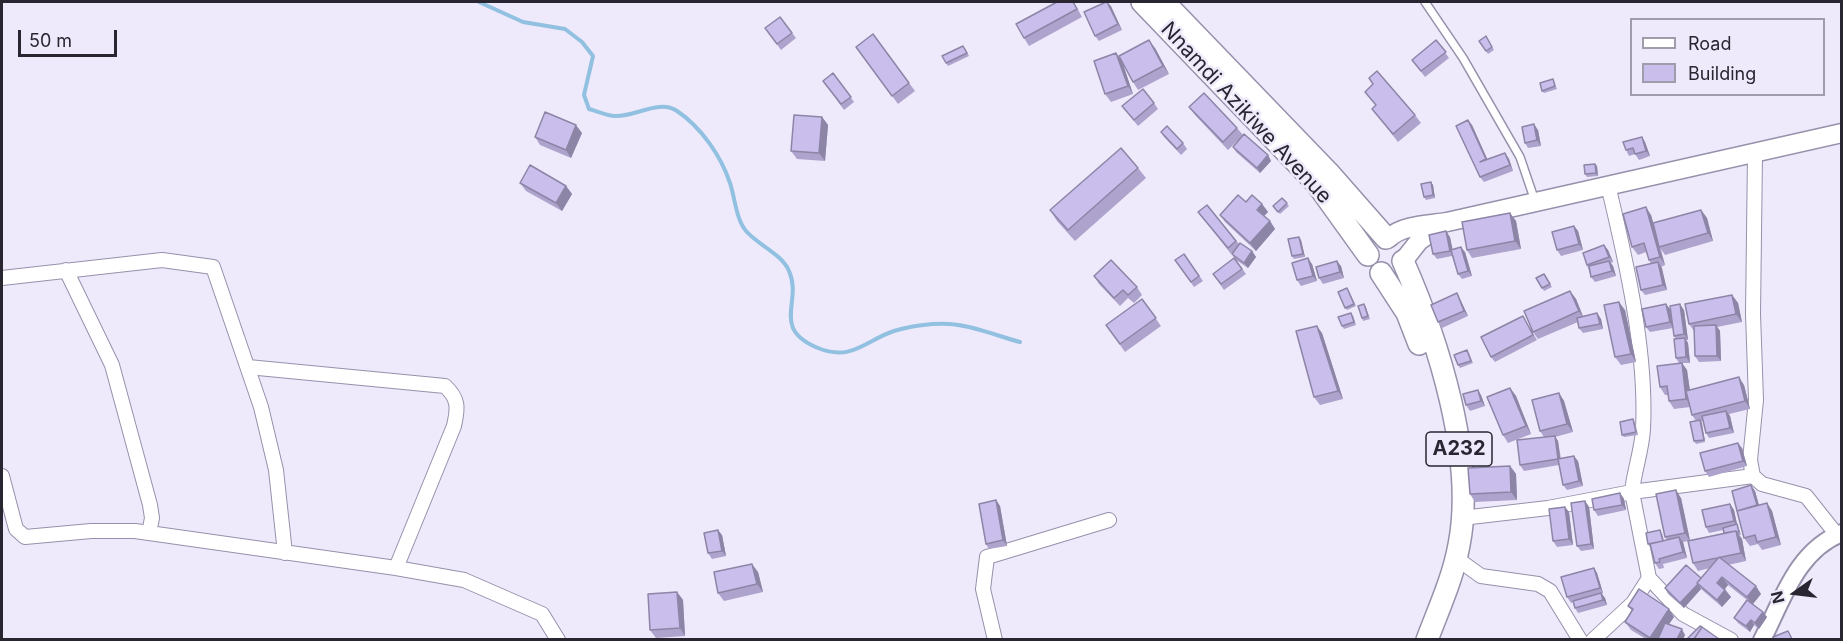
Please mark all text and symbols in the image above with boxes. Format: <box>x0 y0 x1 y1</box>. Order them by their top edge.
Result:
street label: Nnamdi Azikiwe Avenue <box>1155 17 1337 209</box>
scale bar <box>21 18 120 56</box>
legend <box>1630 18 1825 96</box>
text: 50 m <box>29 30 72 51</box>
text: Road <box>1688 33 1731 54</box>
text: Building <box>1688 63 1756 84</box>
road number: A232 <box>1426 432 1492 466</box>
north arrow <box>1765 563 1825 623</box>
text: N <box>1766 589 1789 606</box>

